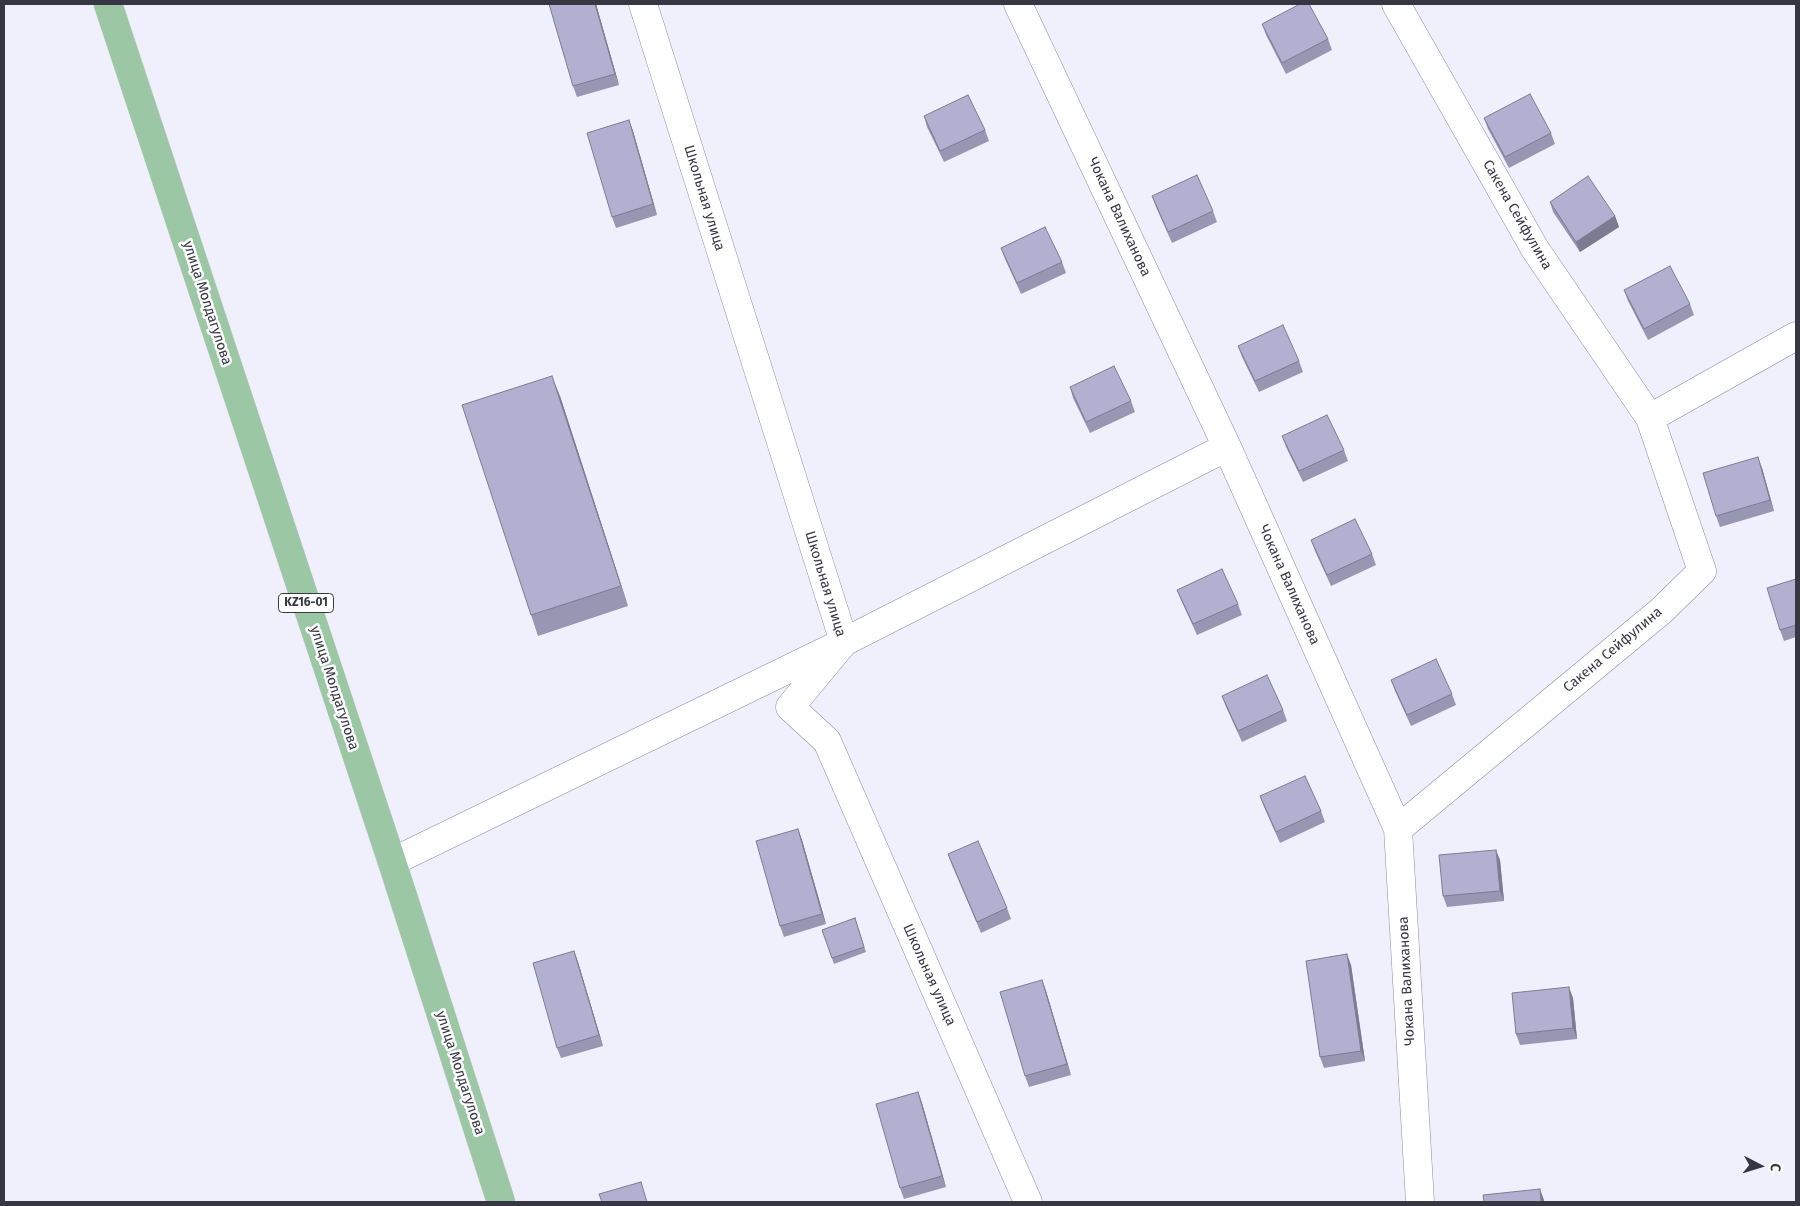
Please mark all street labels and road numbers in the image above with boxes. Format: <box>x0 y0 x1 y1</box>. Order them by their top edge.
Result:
street label: Школьная улица <box>680 143 728 253</box>
street label: Чокана Валиханова <box>1084 155 1154 279</box>
street label: Сакена Сейфулина <box>1479 157 1555 273</box>
street label: улица Молдагулова <box>179 239 235 367</box>
street label: Чокана Валиханова <box>1255 522 1323 648</box>
street label: Школьная улица <box>801 529 849 639</box>
road number: KZ16-01 <box>278 594 334 612</box>
street label: Сакена Сейфулина <box>1560 604 1666 696</box>
street label: улица Молдагулова <box>306 624 362 752</box>
street label: Чокана Валиханова <box>1395 916 1419 1046</box>
street label: Школьная улица <box>899 921 959 1029</box>
street label: улица Молдагулова <box>432 1009 488 1137</box>

